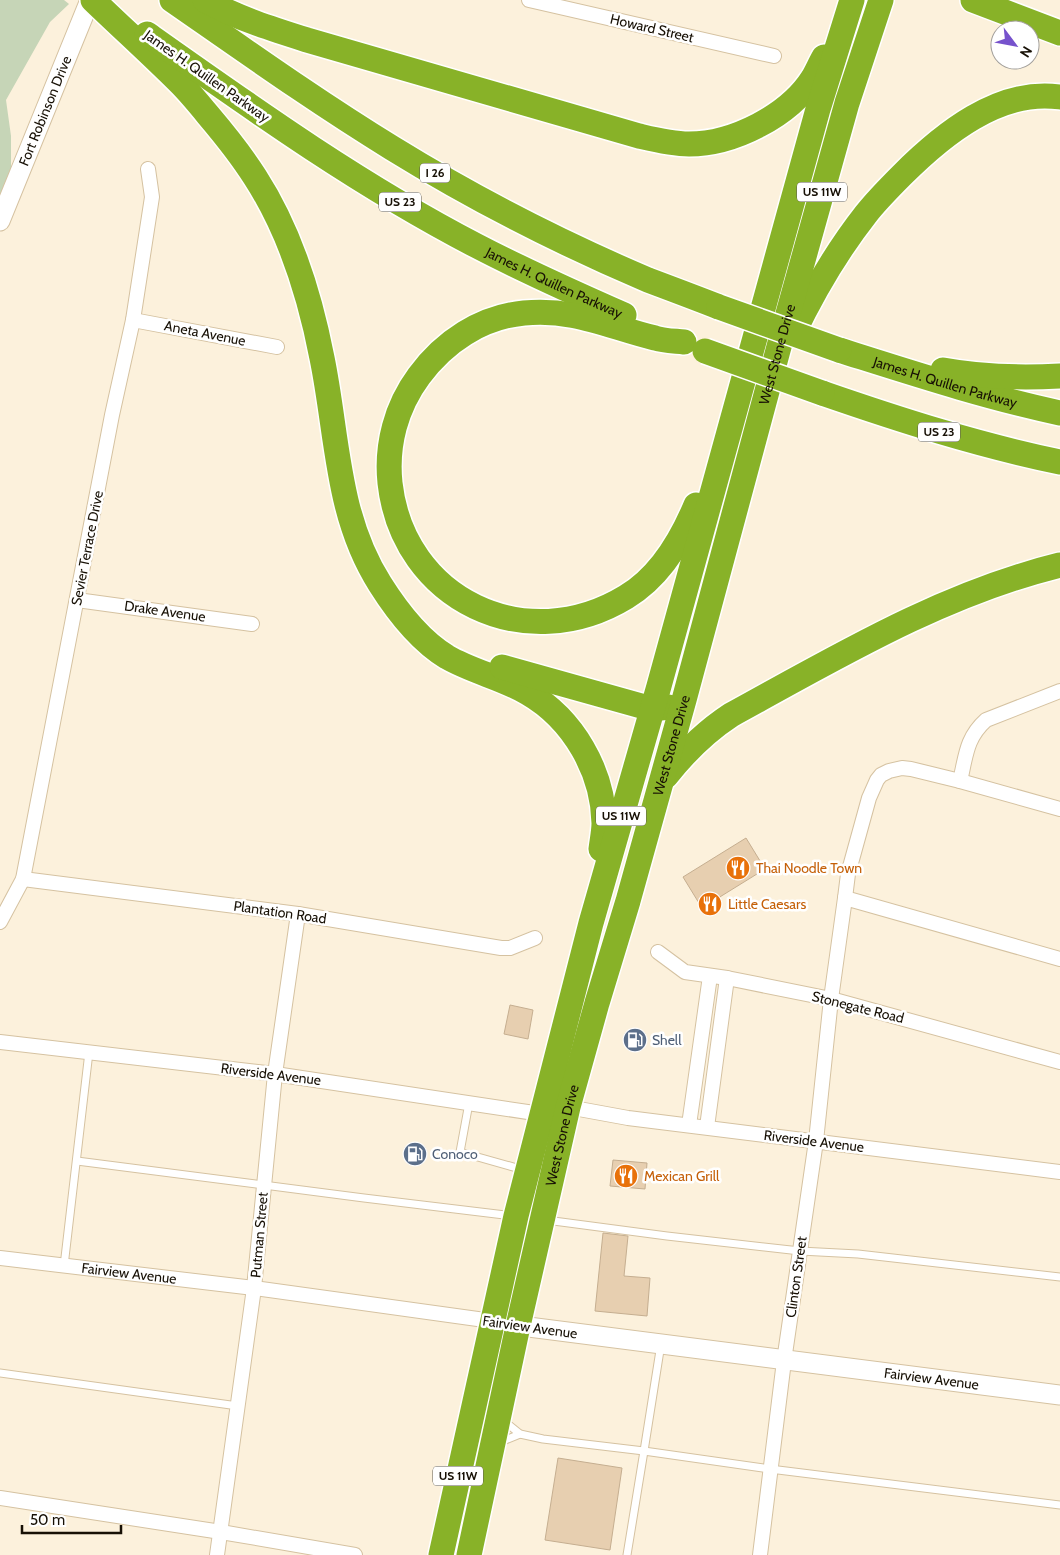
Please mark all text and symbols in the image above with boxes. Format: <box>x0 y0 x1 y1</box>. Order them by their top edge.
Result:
street label: Howard Street <box>608 10 696 46</box>
north arrow <box>990 20 1040 70</box>
street label: James H. Quillen Parkway <box>140 25 273 126</box>
text: N <box>1016 43 1036 61</box>
street label: Fort Robinson Drive <box>14 53 75 168</box>
road number: I 26 <box>420 164 450 182</box>
road number: US 11W <box>797 182 847 202</box>
road number: US 23 <box>379 192 421 212</box>
street label: James H. Quillen Parkway <box>482 243 625 322</box>
street label: West Stone Drive <box>755 302 799 407</box>
street label: Aneta Avenue <box>163 316 247 350</box>
street label: James H. Quillen Parkway <box>870 352 1019 412</box>
road number: US 23 <box>918 422 960 442</box>
street label: Sevier Terrace Drive <box>67 489 107 607</box>
street label: Drake Avenue <box>123 596 207 626</box>
street label: West Stone Drive <box>649 693 694 798</box>
road number: US 11W <box>596 806 646 826</box>
restaurant icon: Thai Noodle Town <box>725 855 751 881</box>
place label: Thai Noodle Town <box>756 859 862 877</box>
restaurant icon: Little Caesars <box>697 891 723 917</box>
place label: Little Caesars <box>728 895 806 913</box>
street label: Plantation Road <box>232 897 328 927</box>
street label: Stonegate Road <box>810 987 906 1027</box>
fuel station icon: Shell <box>622 1027 648 1053</box>
place label: Shell <box>652 1031 682 1049</box>
street label: Riverside Avenue <box>220 1059 322 1089</box>
street label: West Stone Drive <box>541 1083 583 1188</box>
street label: Riverside Avenue <box>763 1126 865 1156</box>
fuel station icon: Conoco <box>402 1141 428 1167</box>
place label: Conoco <box>432 1145 478 1163</box>
restaurant icon: Mexican Grill <box>613 1163 639 1189</box>
place label: Mexican Grill <box>644 1167 720 1185</box>
street label: Putman Street <box>246 1191 272 1279</box>
street label: Clinton Street <box>781 1235 811 1319</box>
street label: Fairview Avenue <box>81 1259 178 1288</box>
street label: Fairview Avenue <box>482 1311 578 1343</box>
street label: Fairview Avenue <box>883 1364 980 1394</box>
road number: US 11W <box>433 1466 483 1485</box>
scale bar <box>22 1502 121 1534</box>
text: 50 m <box>30 1511 65 1529</box>

